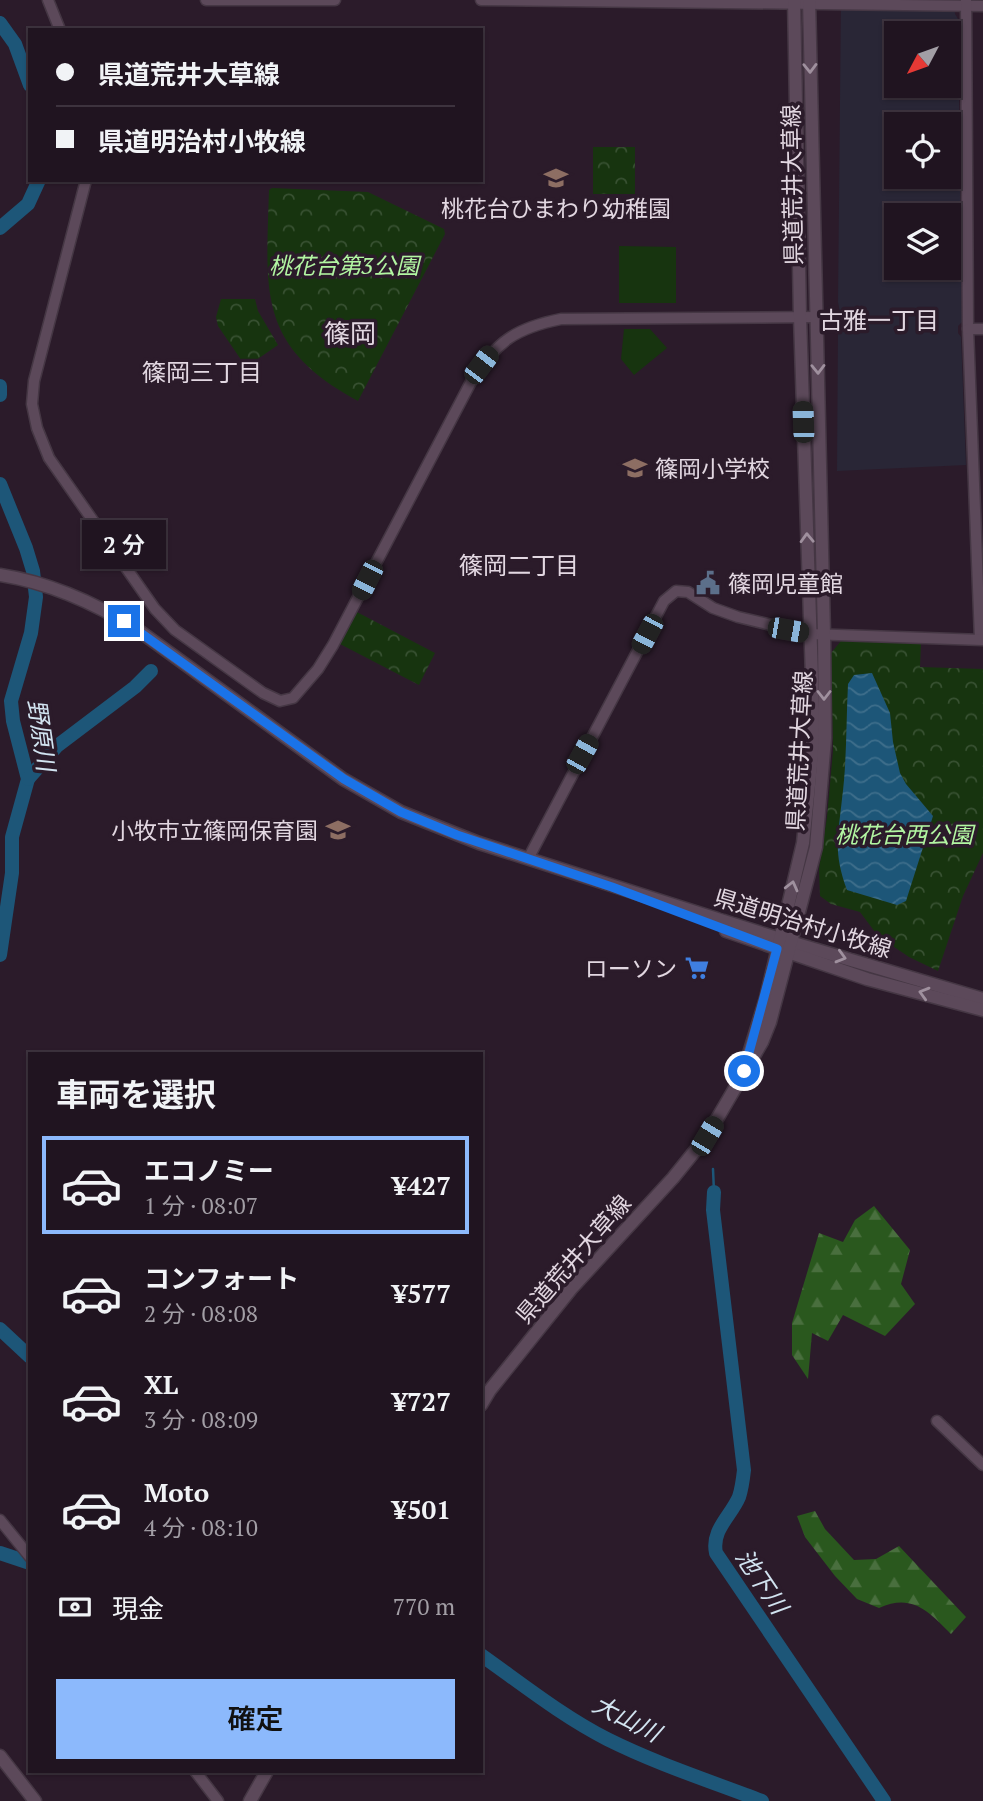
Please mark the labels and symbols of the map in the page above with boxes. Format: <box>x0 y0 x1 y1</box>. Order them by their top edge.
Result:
north arrow <box>884 21 961 98</box>
one-way arrow <box>803 63 818 74</box>
street label: 県道荒井大草線 <box>775 104 809 266</box>
school or university icon: 桃花台ひまわり幼稚園 <box>542 164 570 192</box>
place label: 桃花台ひまわり幼稚園 <box>441 193 671 224</box>
park label: 桃花台第3公園 <box>269 250 422 281</box>
district label: 古雅一丁目 <box>819 304 939 336</box>
district label: 篠岡 <box>324 316 376 350</box>
car <box>460 342 503 388</box>
district label: 篠岡三丁目 <box>142 356 262 388</box>
one-way arrow <box>810 364 826 375</box>
car <box>792 401 815 443</box>
place label: 篠岡小学校 <box>655 453 770 484</box>
school or university icon: 篠岡小学校 <box>621 454 649 482</box>
callout: 2 分 <box>82 520 166 568</box>
one-way arrow <box>799 533 814 544</box>
district label: 篠岡二丁目 <box>459 549 579 581</box>
car <box>349 557 386 603</box>
place label: 篠岡児童館 <box>728 568 843 599</box>
public building icon: 篠岡児童館 <box>694 569 722 597</box>
route end <box>108 605 140 637</box>
car <box>628 611 667 657</box>
car <box>766 616 811 644</box>
street label: 県道荒井大草線 <box>779 670 819 832</box>
one-way arrow <box>816 690 832 700</box>
water label: 野原川 <box>21 697 63 776</box>
car <box>563 731 602 777</box>
place label: 小牧市立篠岡保育園 <box>111 815 318 846</box>
school or university icon: 小牧市立篠岡保育園 <box>324 816 352 844</box>
park label: 桃花台西公園 <box>835 819 976 850</box>
street label: 県道明治村小牧線 <box>710 881 896 965</box>
one-way arrow <box>784 881 799 893</box>
one-way arrow <box>835 949 847 964</box>
place label: ローソン <box>585 953 677 984</box>
supermarket icon: ローソン <box>683 954 711 982</box>
one-way arrow <box>918 987 930 1001</box>
route start <box>728 1055 760 1087</box>
car <box>688 1113 727 1159</box>
street label: 県道荒井大草線 <box>508 1188 638 1330</box>
water label: 池下川 <box>729 1542 797 1622</box>
water label: 大山川 <box>588 1687 669 1750</box>

